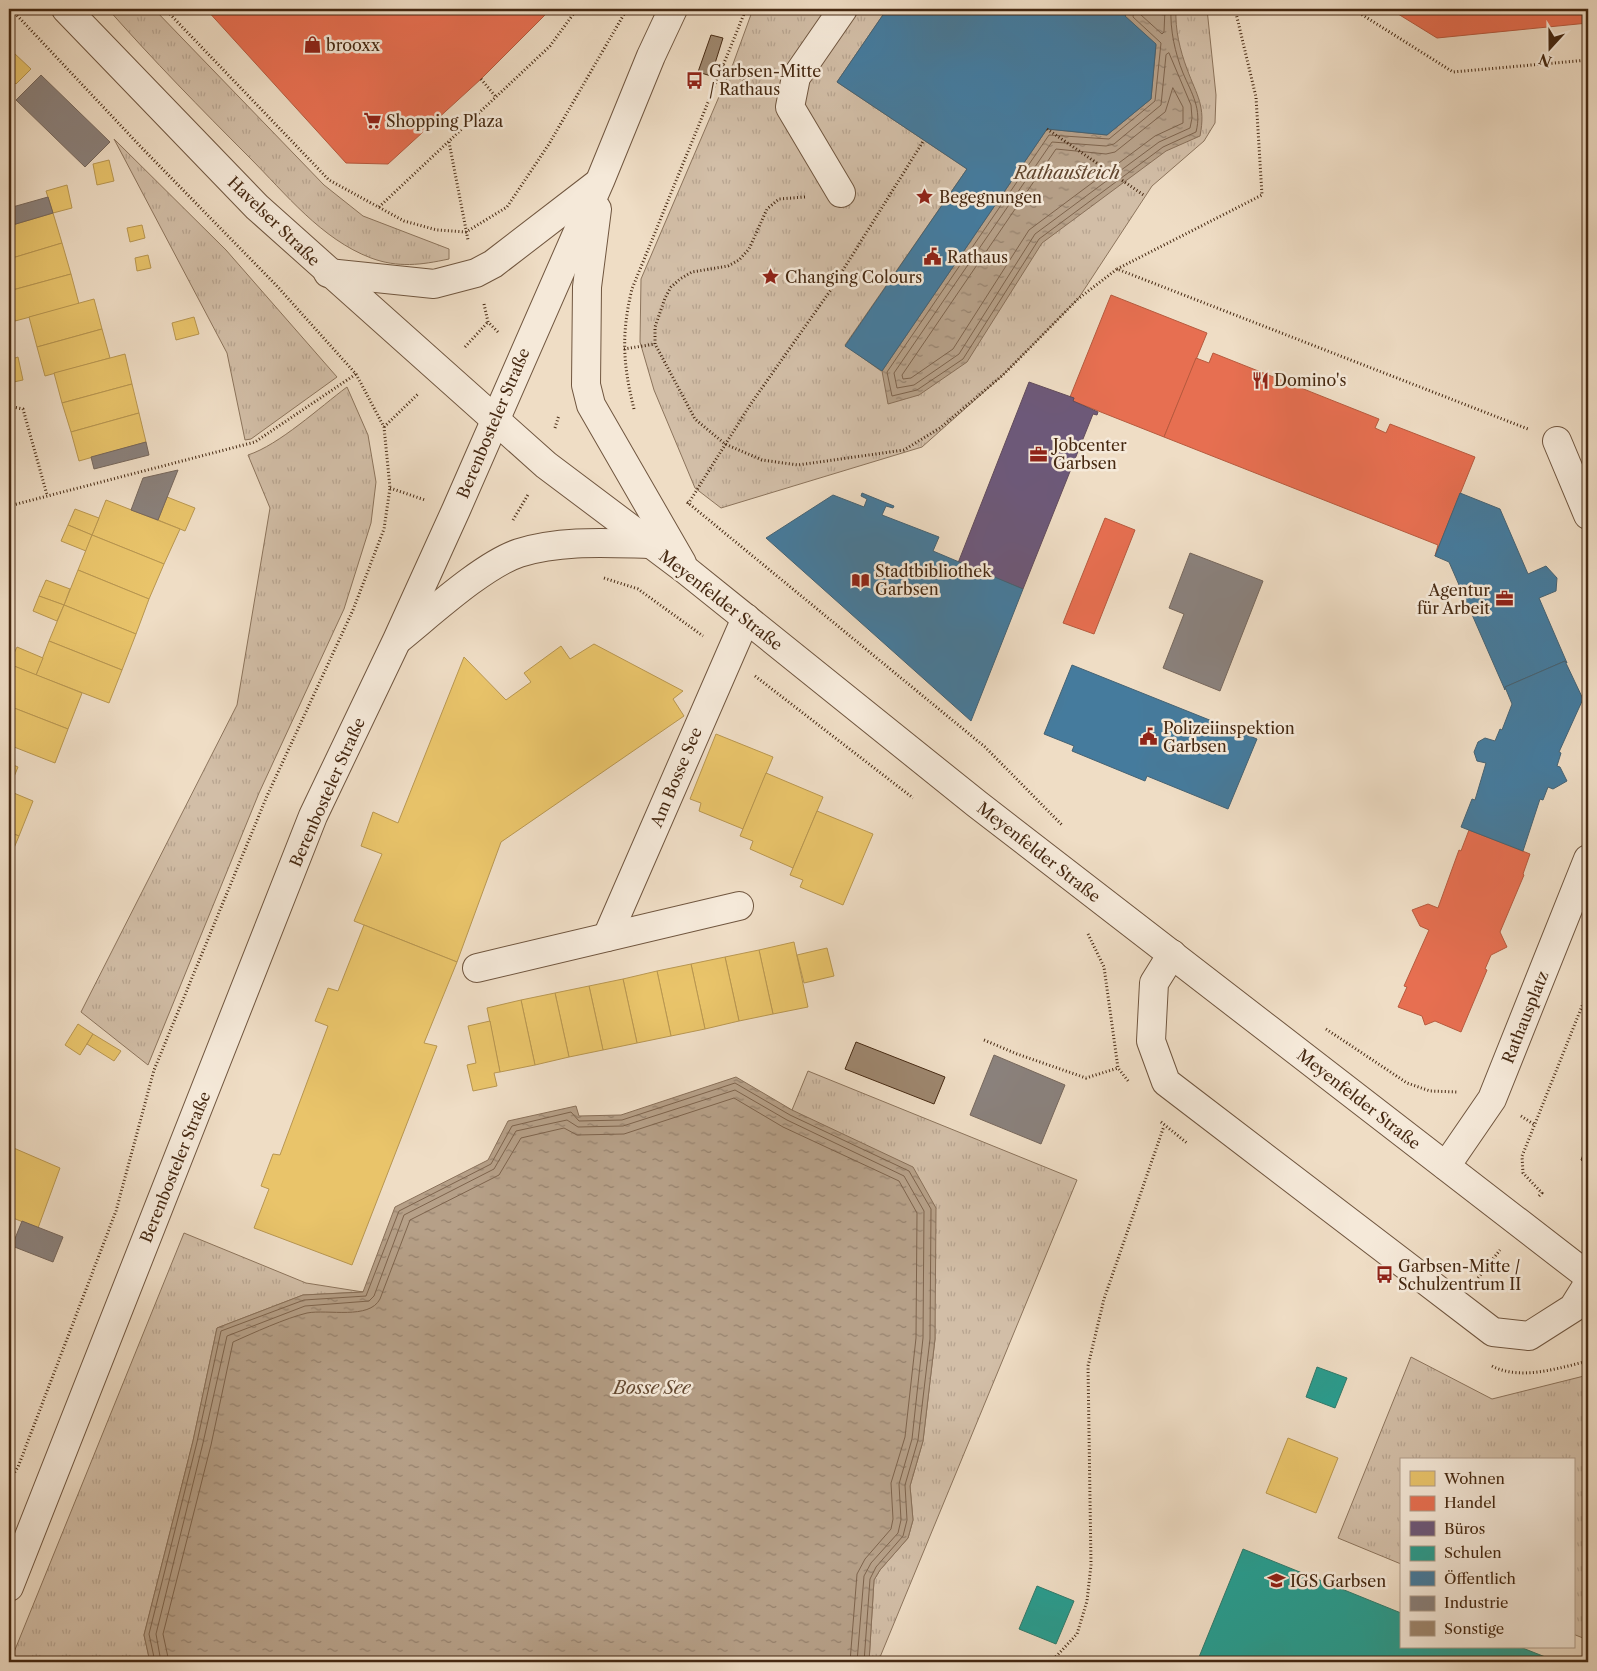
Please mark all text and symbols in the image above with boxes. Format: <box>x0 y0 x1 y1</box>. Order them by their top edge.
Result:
north arrow <box>1524 22 1574 72</box>
shop icon: brooxx <box>302 35 322 55</box>
place label: brooxx <box>326 35 381 55</box>
text: N <box>1536 50 1554 71</box>
place label: Garbsen-Mitte / Rathaus <box>709 61 821 99</box>
bus stop icon: Garbsen-Mitte / Rathaus <box>685 70 705 90</box>
supermarket icon: Shopping Plaza <box>362 111 382 131</box>
place label: Shopping Plaza <box>386 111 504 131</box>
water label: Rathausteich <box>1012 162 1120 184</box>
street label: Havelser Straße <box>224 172 324 270</box>
place icon: Begegnungen <box>915 187 935 207</box>
place label: Begegnungen <box>939 187 1042 207</box>
public building icon: Rathaus <box>923 247 943 267</box>
place label: Rathaus <box>947 247 1008 267</box>
place icon: Changing Colours <box>761 267 781 287</box>
place label: Changing Colours <box>785 267 922 287</box>
street label: Berenbosteler Straße <box>452 345 534 501</box>
restaurant icon: Domino's <box>1250 370 1270 390</box>
place label: Domino's <box>1274 370 1346 390</box>
place label: Jobcenter Garbsen <box>1050 435 1127 473</box>
office icon: Jobcenter Garbsen <box>1029 444 1049 464</box>
street label: Meyenfelder Straße <box>655 546 787 654</box>
place label: Stadtbibliothek Garbsen <box>875 561 992 599</box>
library icon: Stadtbibliothek Garbsen <box>851 570 871 590</box>
place label: Agentur für Arbeit <box>1417 580 1490 618</box>
office icon: Agentur für Arbeit <box>1494 589 1514 609</box>
street label: Berenbosteler Straße <box>285 714 369 870</box>
place label: Polizeiinspektion Garbsen <box>1163 718 1295 756</box>
street label: Am Bosse See <box>646 724 706 831</box>
public building icon: Polizeiinspektion Garbsen <box>1139 727 1159 747</box>
street label: Meyenfelder Straße <box>973 798 1105 906</box>
street label: Rathausplatz <box>1497 968 1553 1066</box>
street label: Meyenfelder Straße <box>1293 1045 1425 1153</box>
street label: Berenbosteler Straße <box>135 1088 215 1246</box>
place label: Garbsen-Mitte / Schulzentrum II <box>1398 1256 1521 1294</box>
bus stop icon: Garbsen-Mitte / Schulzentrum II <box>1374 1265 1394 1285</box>
water label: Bosse See <box>611 1377 692 1399</box>
legend <box>1400 1458 1574 1648</box>
text: Wohnen <box>1443 1469 1506 1488</box>
text: Handel <box>1444 1493 1497 1512</box>
text: Büros <box>1444 1519 1485 1538</box>
text: Schulen <box>1444 1543 1502 1562</box>
text: Öffentlich <box>1444 1569 1517 1588</box>
school or university icon: IGS Garbsen <box>1266 1571 1286 1591</box>
place label: IGS Garbsen <box>1290 1571 1386 1591</box>
text: Industrie <box>1444 1593 1508 1612</box>
text: Sonstige <box>1444 1619 1504 1638</box>

